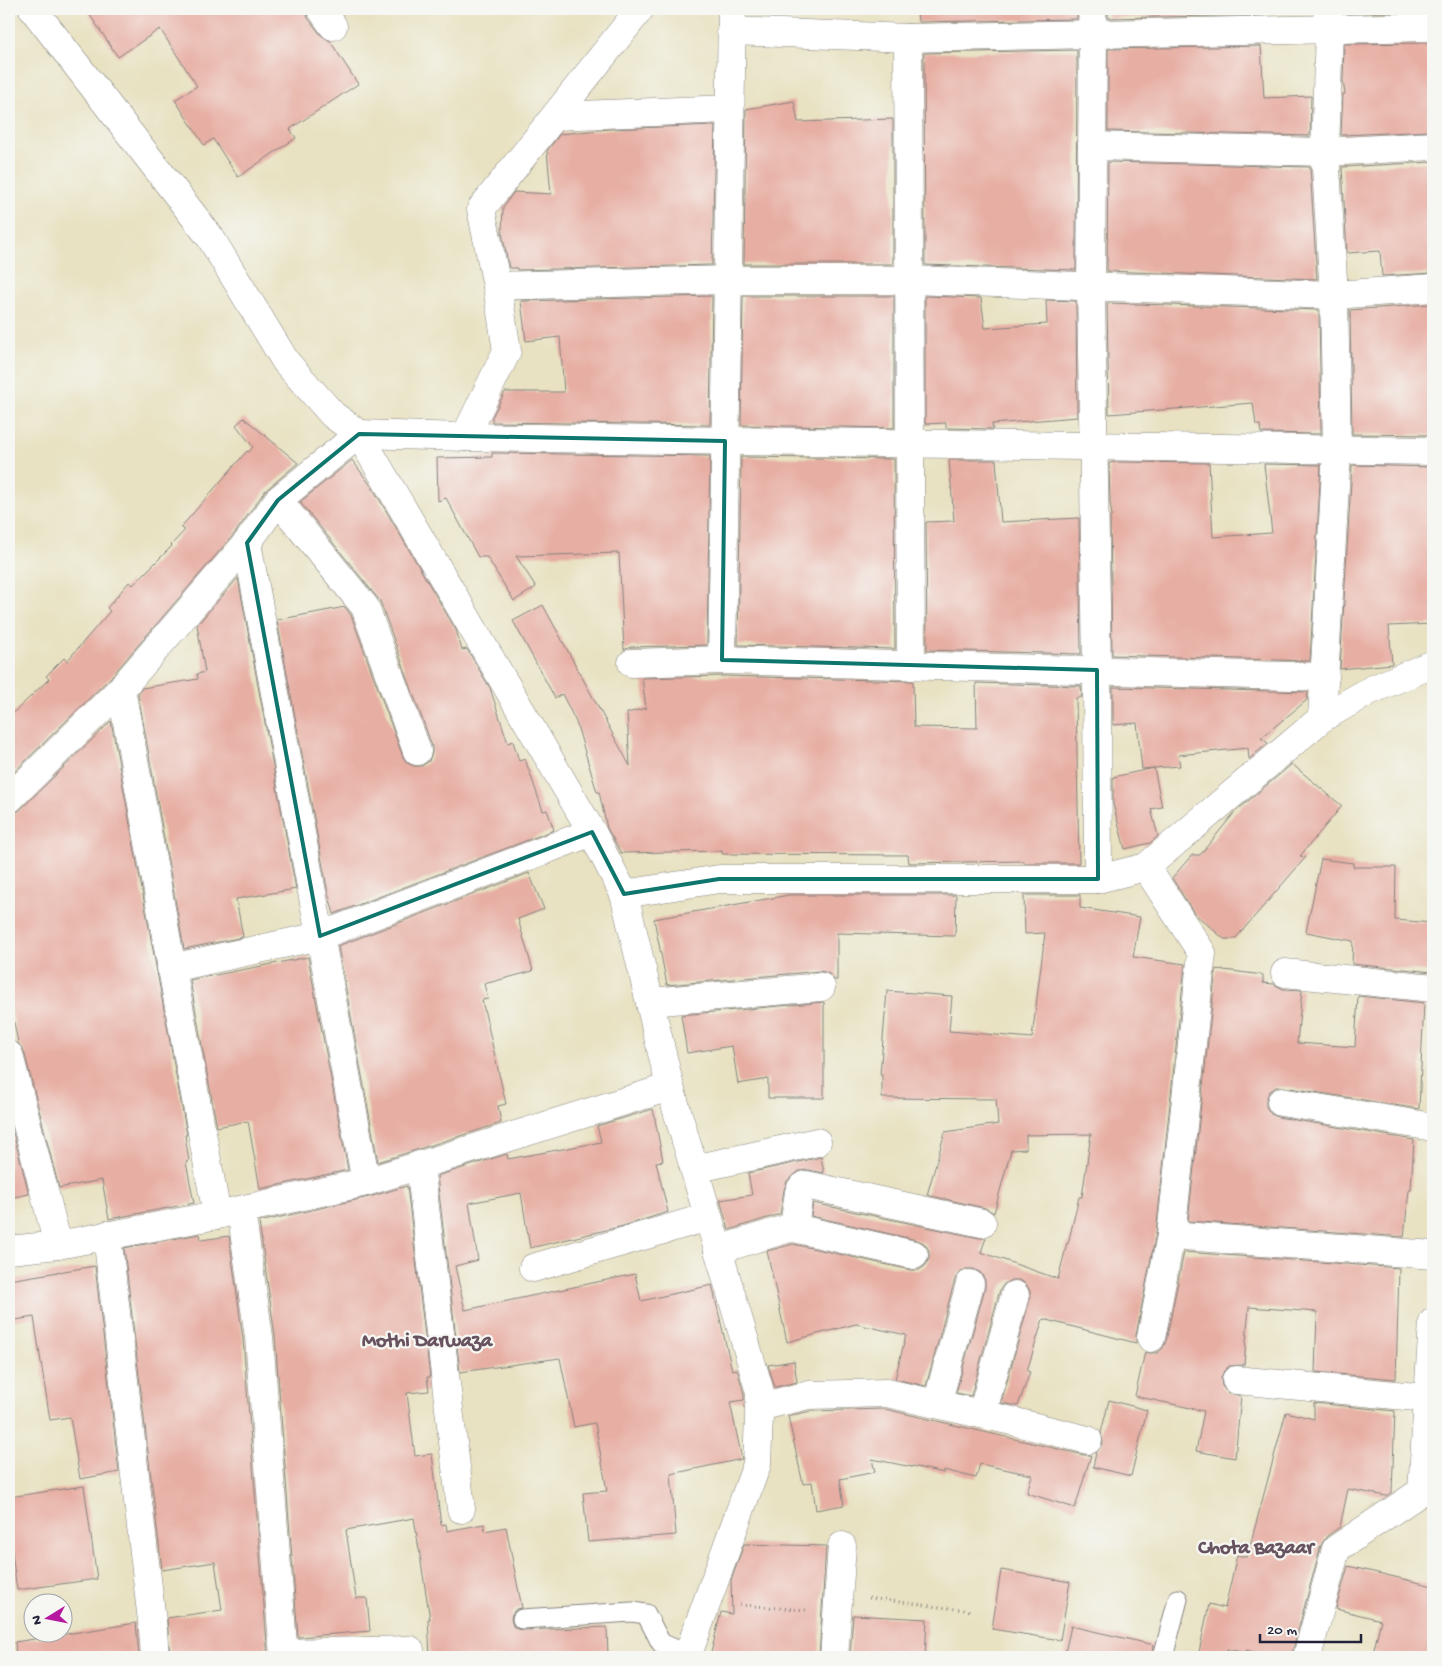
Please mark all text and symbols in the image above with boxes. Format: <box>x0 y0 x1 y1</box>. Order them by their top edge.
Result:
district label: Mothi Darwaza <box>362 1331 493 1354</box>
district label: Chota Bazaar <box>1197 1538 1316 1561</box>
north arrow <box>22 1594 72 1644</box>
scale bar <box>1260 1611 1361 1643</box>
text: N <box>28 1614 47 1626</box>
text: 20 m <box>1267 1622 1297 1640</box>

